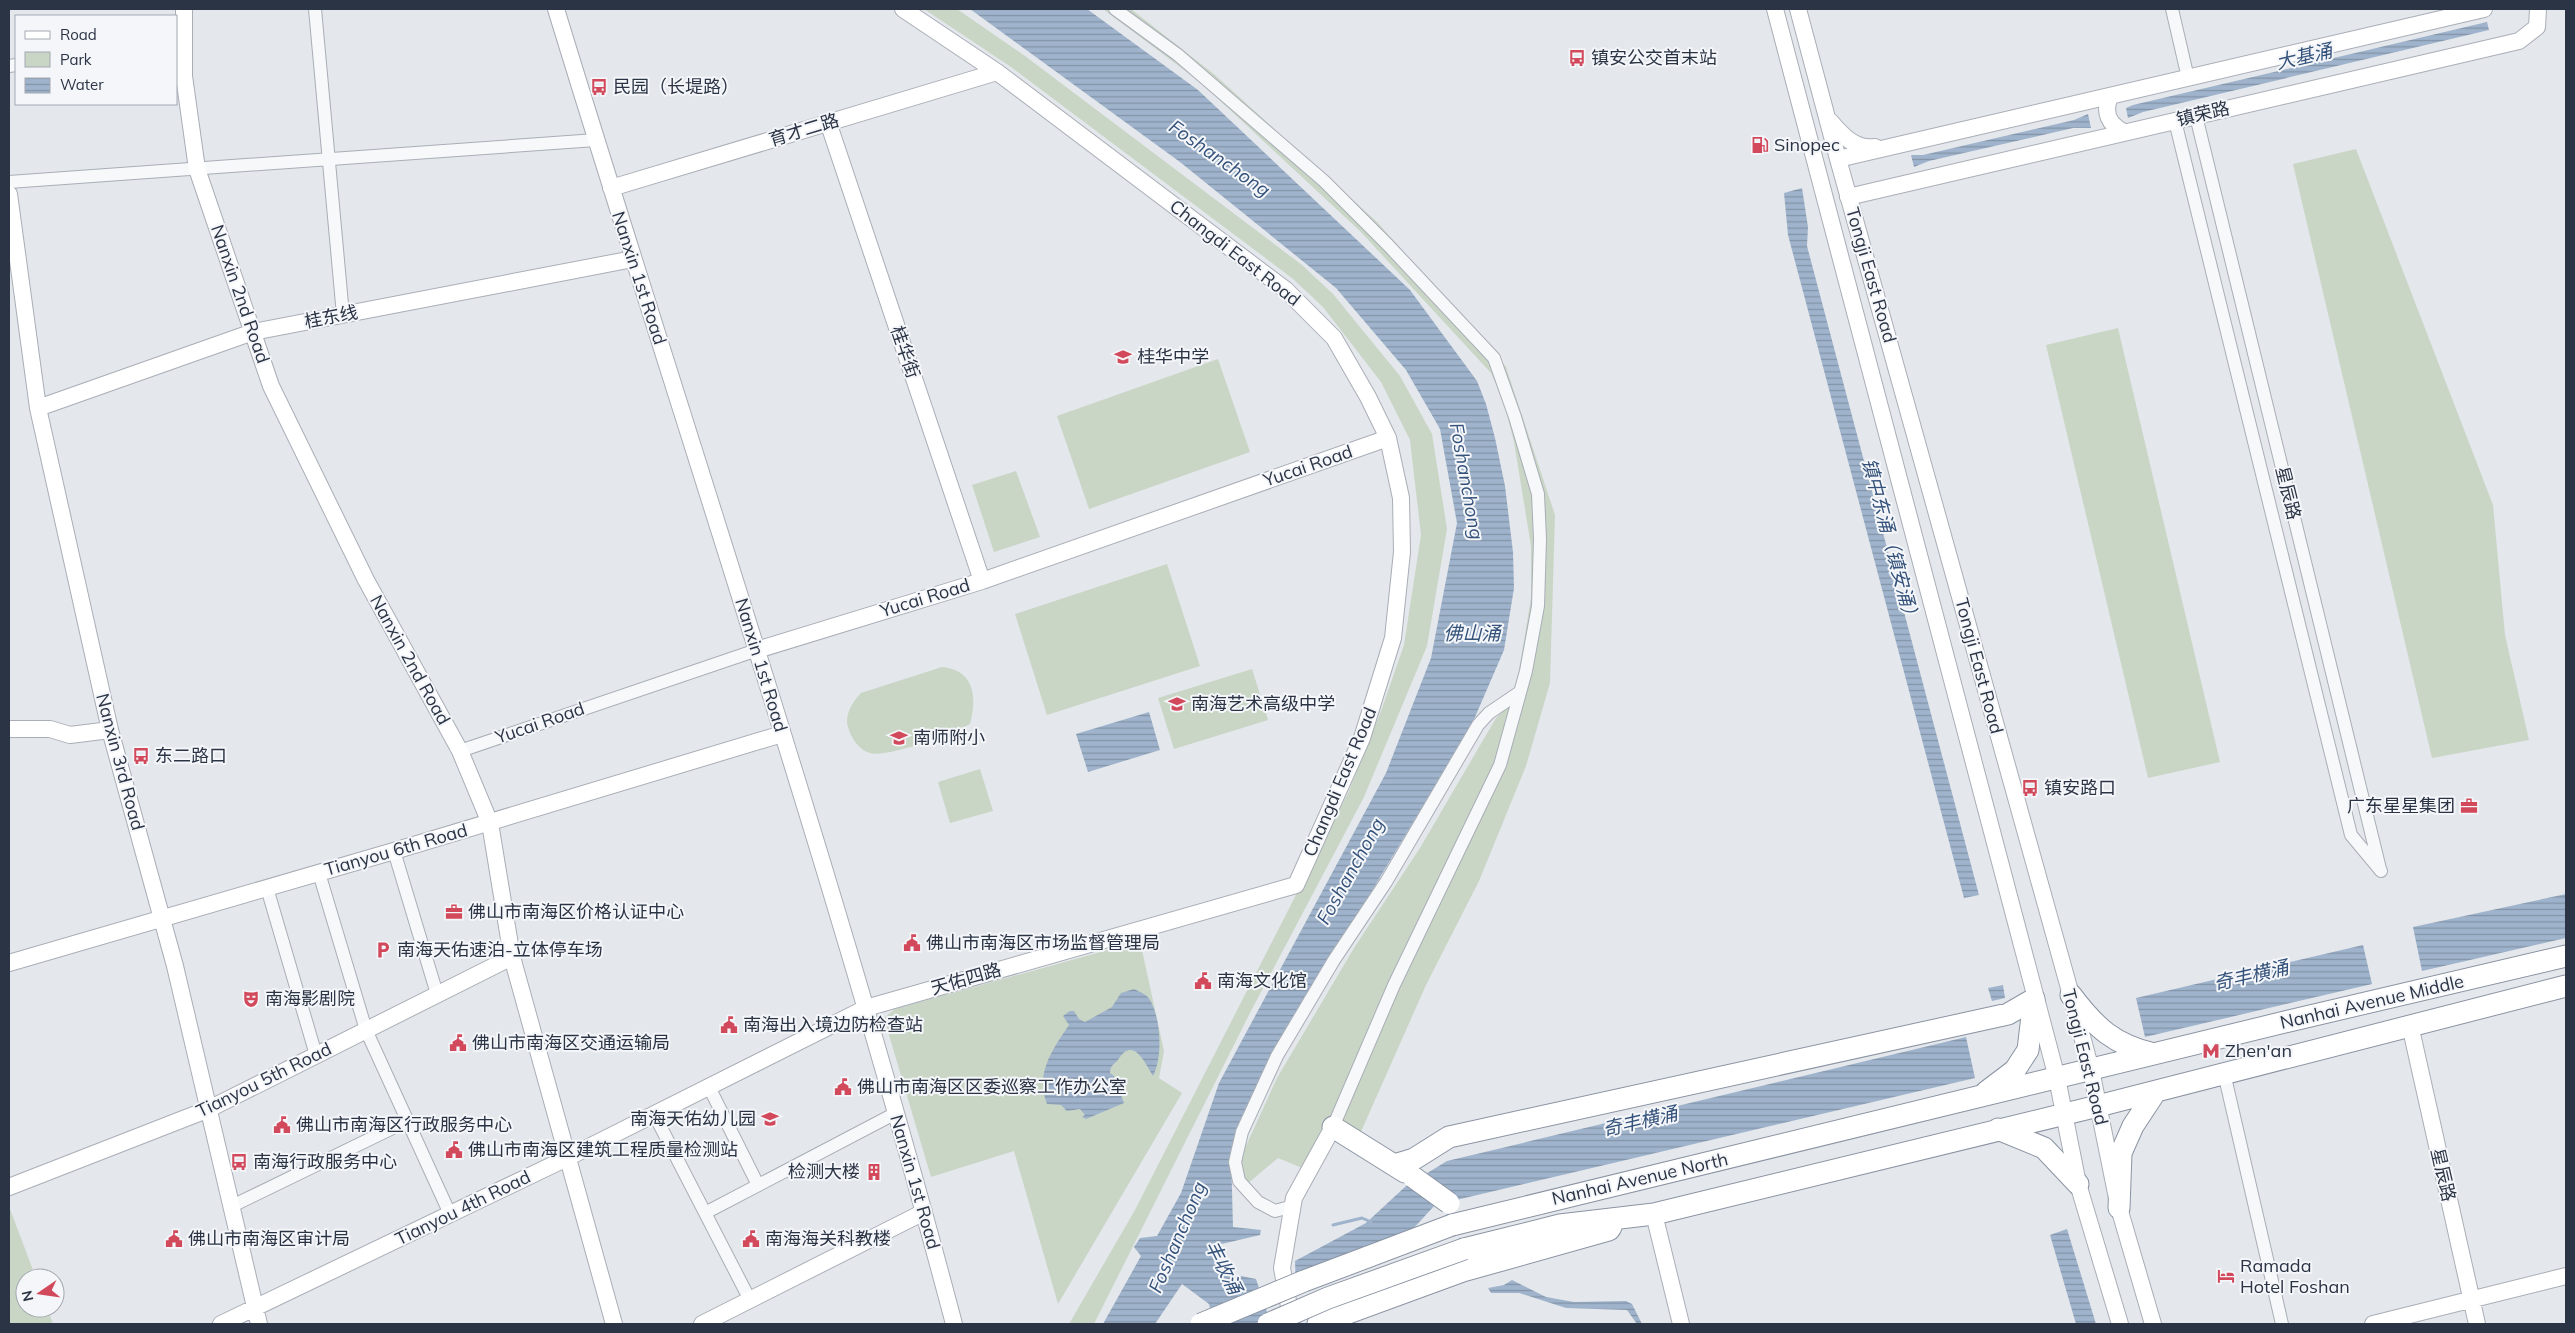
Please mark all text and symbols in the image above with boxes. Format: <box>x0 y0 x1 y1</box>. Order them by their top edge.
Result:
legend <box>15 15 178 105</box>
text: Road <box>60 25 97 44</box>
water label: 大基涌 <box>2274 37 2336 74</box>
place label: 镇安公交首末站 <box>1591 46 1717 69</box>
bus stop icon: 镇安公交首末站 <box>1567 48 1587 68</box>
text: Park <box>60 50 92 69</box>
text: Water <box>60 75 104 94</box>
place label: 民园（长堤路） <box>613 75 739 98</box>
bus stop icon: 民园（长堤路） <box>589 77 609 97</box>
street label: 镇荣路 <box>2174 96 2232 131</box>
street label: 育才二路 <box>766 108 842 151</box>
water label: Foshanchong <box>1165 114 1275 202</box>
place label: Sinopec <box>1774 133 1840 156</box>
fuel station icon: Sinopec <box>1750 135 1770 155</box>
street label: Changdi East Road <box>1165 194 1305 311</box>
street label: Tongji East Road <box>1841 205 1902 345</box>
street label: Nanxin 1st Road <box>607 208 672 347</box>
street label: Nanxin 2nd Road <box>206 222 275 366</box>
street label: 桂东线 <box>302 300 360 333</box>
street label: 桂华街 <box>886 323 925 381</box>
place label: 桂华中学 <box>1137 345 1209 368</box>
school or university icon: 桂华中学 <box>1113 347 1133 367</box>
water label: Foshanchong <box>1445 421 1489 541</box>
street label: Yucai Road <box>1259 440 1355 492</box>
water label: 镇中东涌（镇安涌） <box>1857 455 1925 627</box>
street label: 星辰路 <box>2271 464 2306 522</box>
street label: Yucai Road <box>876 573 973 622</box>
street label: Nanxin 2nd Road <box>365 591 456 729</box>
street label: Nanxin 1st Road <box>730 595 793 735</box>
street label: Tongji East Road <box>1950 595 2009 736</box>
water label: 佛山涌 <box>1443 621 1502 645</box>
street label: Nanxin 3rd Road <box>91 691 150 833</box>
place label: 南海艺术高级中学 <box>1191 692 1335 715</box>
school or university icon: 南海艺术高级中学 <box>1167 694 1187 714</box>
street label: Yucai Road <box>491 697 587 749</box>
street label: Changdi East Road <box>1298 704 1381 860</box>
place label: 南师附小 <box>913 726 985 749</box>
school or university icon: 南师附小 <box>889 728 909 748</box>
place label: 东二路口 <box>155 744 227 767</box>
bus stop icon: 东二路口 <box>131 746 151 766</box>
place label: 镇安路口 <box>2044 776 2116 799</box>
bus stop icon: 镇安路口 <box>2020 778 2040 798</box>
place label: 广东星星集团 <box>2347 794 2455 817</box>
office icon: 广东星星集团 <box>2459 796 2479 816</box>
water label: Foshanchong <box>1311 813 1389 929</box>
street label: Tianyou 6th Road <box>322 818 470 881</box>
place label: 佛山市南海区价格认证中心 <box>468 900 684 923</box>
office icon: 佛山市南海区价格认证中心 <box>444 902 464 922</box>
place label: 佛山市南海区市场监督管理局 <box>926 931 1160 954</box>
public building icon: 佛山市南海区市场监督管理局 <box>902 933 922 953</box>
place label: 南海天佑速泊-立体停车场 <box>397 938 603 961</box>
parking icon: 南海天佑速泊-立体停车场 <box>373 940 393 960</box>
water label: 奇丰横涌 <box>2211 954 2293 995</box>
street label: 天佑四路 <box>928 958 1004 999</box>
place label: 南海文化馆 <box>1217 969 1307 992</box>
street label: Nanhai Avenue Middle <box>2278 969 2466 1034</box>
public building icon: 南海文化馆 <box>1193 971 1213 991</box>
street label: Tongji East Road <box>2057 986 2114 1127</box>
place label: 南海影剧院 <box>265 987 355 1010</box>
theatre icon: 南海影剧院 <box>241 989 261 1009</box>
place label: 南海出入境边防检查站 <box>743 1013 923 1036</box>
public building icon: 南海出入境边防检查站 <box>719 1015 739 1035</box>
place label: 佛山市南海区交通运输局 <box>472 1031 670 1054</box>
public building icon: 佛山市南海区交通运输局 <box>448 1033 468 1053</box>
street label: Tianyou 5th Road <box>192 1037 335 1122</box>
place label: Zhen'an <box>2225 1039 2292 1062</box>
metro station icon: Zhen'an <box>2201 1041 2221 1061</box>
place label: 佛山市南海区区委巡察工作办公室 <box>857 1075 1127 1098</box>
public building icon: 佛山市南海区区委巡察工作办公室 <box>833 1077 853 1097</box>
water label: 奇丰横涌 <box>1600 1100 1682 1141</box>
place label: 南海天佑幼儿园 <box>630 1107 756 1130</box>
school or university icon: 南海天佑幼儿园 <box>760 1109 780 1129</box>
street label: Nanxin 1st Road <box>885 1112 946 1252</box>
place label: 佛山市南海区行政服务中心 <box>296 1113 512 1136</box>
public building icon: 佛山市南海区行政服务中心 <box>272 1115 292 1135</box>
place label: 佛山市南海区建筑工程质量检测站 <box>468 1138 738 1161</box>
public building icon: 佛山市南海区建筑工程质量检测站 <box>444 1140 464 1160</box>
street label: 星辰路 <box>2426 1146 2461 1204</box>
street label: Nanhai Avenue North <box>1550 1147 1730 1210</box>
place label: 南海行政服务中心 <box>253 1150 397 1173</box>
bus stop icon: 南海行政服务中心 <box>229 1152 249 1172</box>
place label: 检测大楼 <box>788 1160 860 1183</box>
building icon: 检测大楼 <box>864 1162 884 1182</box>
street label: Tianyou 4th Road <box>391 1165 534 1250</box>
water label: Foshanchong <box>1143 1178 1211 1296</box>
place label: 佛山市南海区审计局 <box>188 1227 350 1250</box>
place label: 南海海关科教楼 <box>765 1227 891 1250</box>
public building icon: 佛山市南海区审计局 <box>164 1229 184 1249</box>
public building icon: 南海海关科教楼 <box>741 1229 761 1249</box>
water label: 丰收涌 <box>1200 1236 1249 1300</box>
place label: Ramada Hotel Foshan <box>2240 1254 2350 1298</box>
hotel icon: Ramada Hotel Foshan <box>2216 1266 2236 1286</box>
north arrow <box>15 1268 65 1318</box>
text: N <box>17 1289 37 1303</box>

